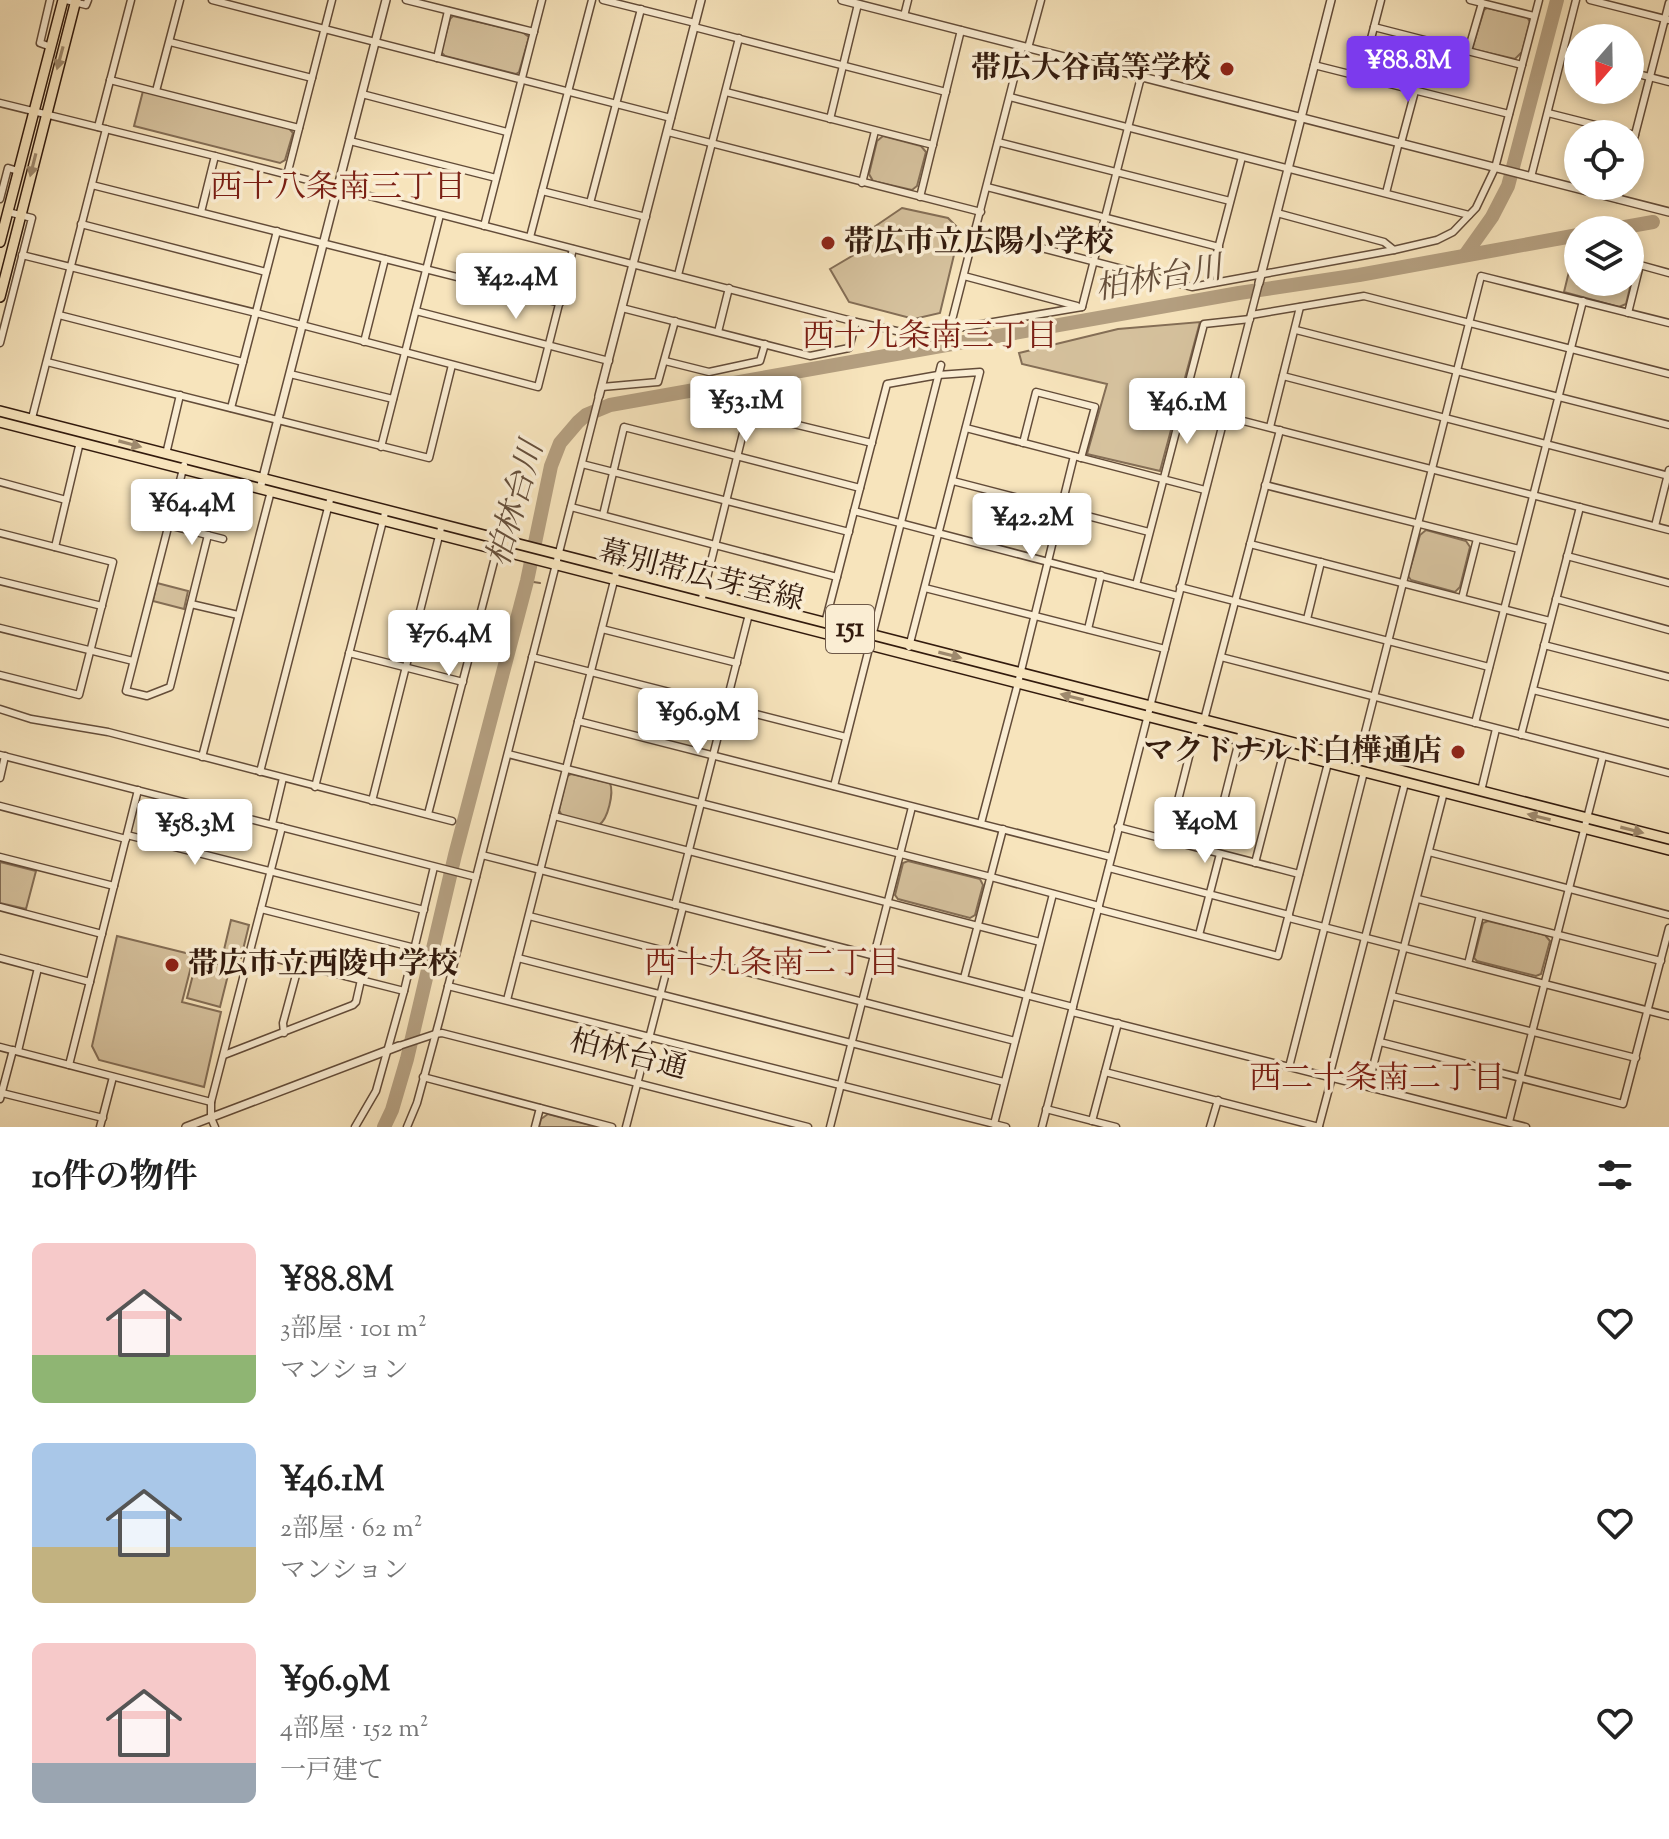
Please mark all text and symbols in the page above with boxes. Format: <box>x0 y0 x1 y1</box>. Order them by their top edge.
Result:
north arrow <box>1564 24 1644 104</box>
map controls <box>1564 24 1644 296</box>
pin: ¥88.8M <box>1343 36 1473 104</box>
text: ¥88.8M <box>1365 43 1451 80</box>
one-way arrow <box>54 46 66 71</box>
place label: 帯広大谷高等学校 <box>971 48 1211 91</box>
marker: 帯広大谷高等学校 <box>1218 60 1236 78</box>
button: locate <box>1564 120 1644 200</box>
one-way arrow <box>26 152 39 177</box>
district label: 西十八条南三丁目 <box>210 166 466 212</box>
button: layers <box>1564 216 1644 296</box>
place label: 帯広市立広陽小学校 <box>844 222 1114 265</box>
marker: 帯広市立広陽小学校 <box>819 234 837 252</box>
water label: 柏林台川 <box>1092 246 1229 314</box>
pin: ¥42.4M <box>451 253 581 321</box>
text: ¥42.4M <box>474 260 558 297</box>
district label: 西十九条南三丁目 <box>802 315 1058 361</box>
pin: ¥53.1M <box>681 376 811 444</box>
pin: ¥46.1M <box>1122 378 1252 446</box>
text: ¥53.1M <box>708 383 784 420</box>
text: ¥46.1M <box>1147 385 1227 422</box>
water label: 柏林台川 <box>477 433 558 572</box>
one-way arrow <box>117 438 142 450</box>
pin: ¥64.4M <box>127 479 257 547</box>
text: ¥64.4M <box>149 486 235 523</box>
pin: ¥42.2M <box>967 493 1097 561</box>
text: ¥42.2M <box>990 500 1074 537</box>
street label: 幕別帯広芽室線 <box>594 531 808 623</box>
road number: 151 <box>826 605 874 653</box>
pin: ¥76.4M <box>384 610 514 678</box>
text: ¥76.4M <box>406 617 492 654</box>
one-way arrow <box>938 649 963 661</box>
pin: ¥96.9M <box>633 688 763 756</box>
one-way arrow <box>1059 690 1084 702</box>
text: ¥96.9M <box>656 695 740 732</box>
place label: マクドナルド白樺通店 <box>1144 731 1442 774</box>
marker: マクドナルド白樺通店 <box>1449 743 1467 761</box>
pin: ¥40M <box>1158 797 1252 865</box>
pin: ¥58.3M <box>130 799 260 867</box>
text: ¥40M <box>1172 804 1238 841</box>
text: ¥58.3M <box>155 806 235 843</box>
one-way arrow <box>1527 810 1552 823</box>
one-way arrow <box>1620 824 1645 836</box>
district label: 西十九条南二丁目 <box>644 942 900 988</box>
place label: 帯広市立西陵中学校 <box>188 944 458 987</box>
marker: 帯広市立西陵中学校 <box>163 956 181 974</box>
street label: 柏林台通 <box>565 1021 691 1091</box>
district label: 西二十条南二丁目 <box>1249 1057 1505 1103</box>
icon: filters <box>1593 1153 1637 1197</box>
text: 10件の物件 <box>32 1154 197 1203</box>
text: ¥88.8M <box>280 1257 394 1306</box>
icon: home <box>96 1275 192 1371</box>
icon: heart <box>1593 1301 1637 1345</box>
text: 3部屋 · 101 m² <box>280 1311 427 1348</box>
text: マンション <box>280 1353 409 1390</box>
text: ¥46.1M <box>280 1457 384 1506</box>
icon: home <box>96 1475 192 1571</box>
icon: heart <box>1593 1501 1637 1545</box>
text: 2部屋 · 62 m² <box>280 1511 422 1548</box>
text: マンション <box>280 1553 409 1590</box>
text: ¥96.9M <box>280 1657 390 1706</box>
icon: home <box>96 1675 192 1771</box>
icon: heart <box>1593 1701 1637 1745</box>
text: 4部屋 · 152 m² <box>280 1711 428 1748</box>
text: 一戸建て <box>280 1753 384 1790</box>

